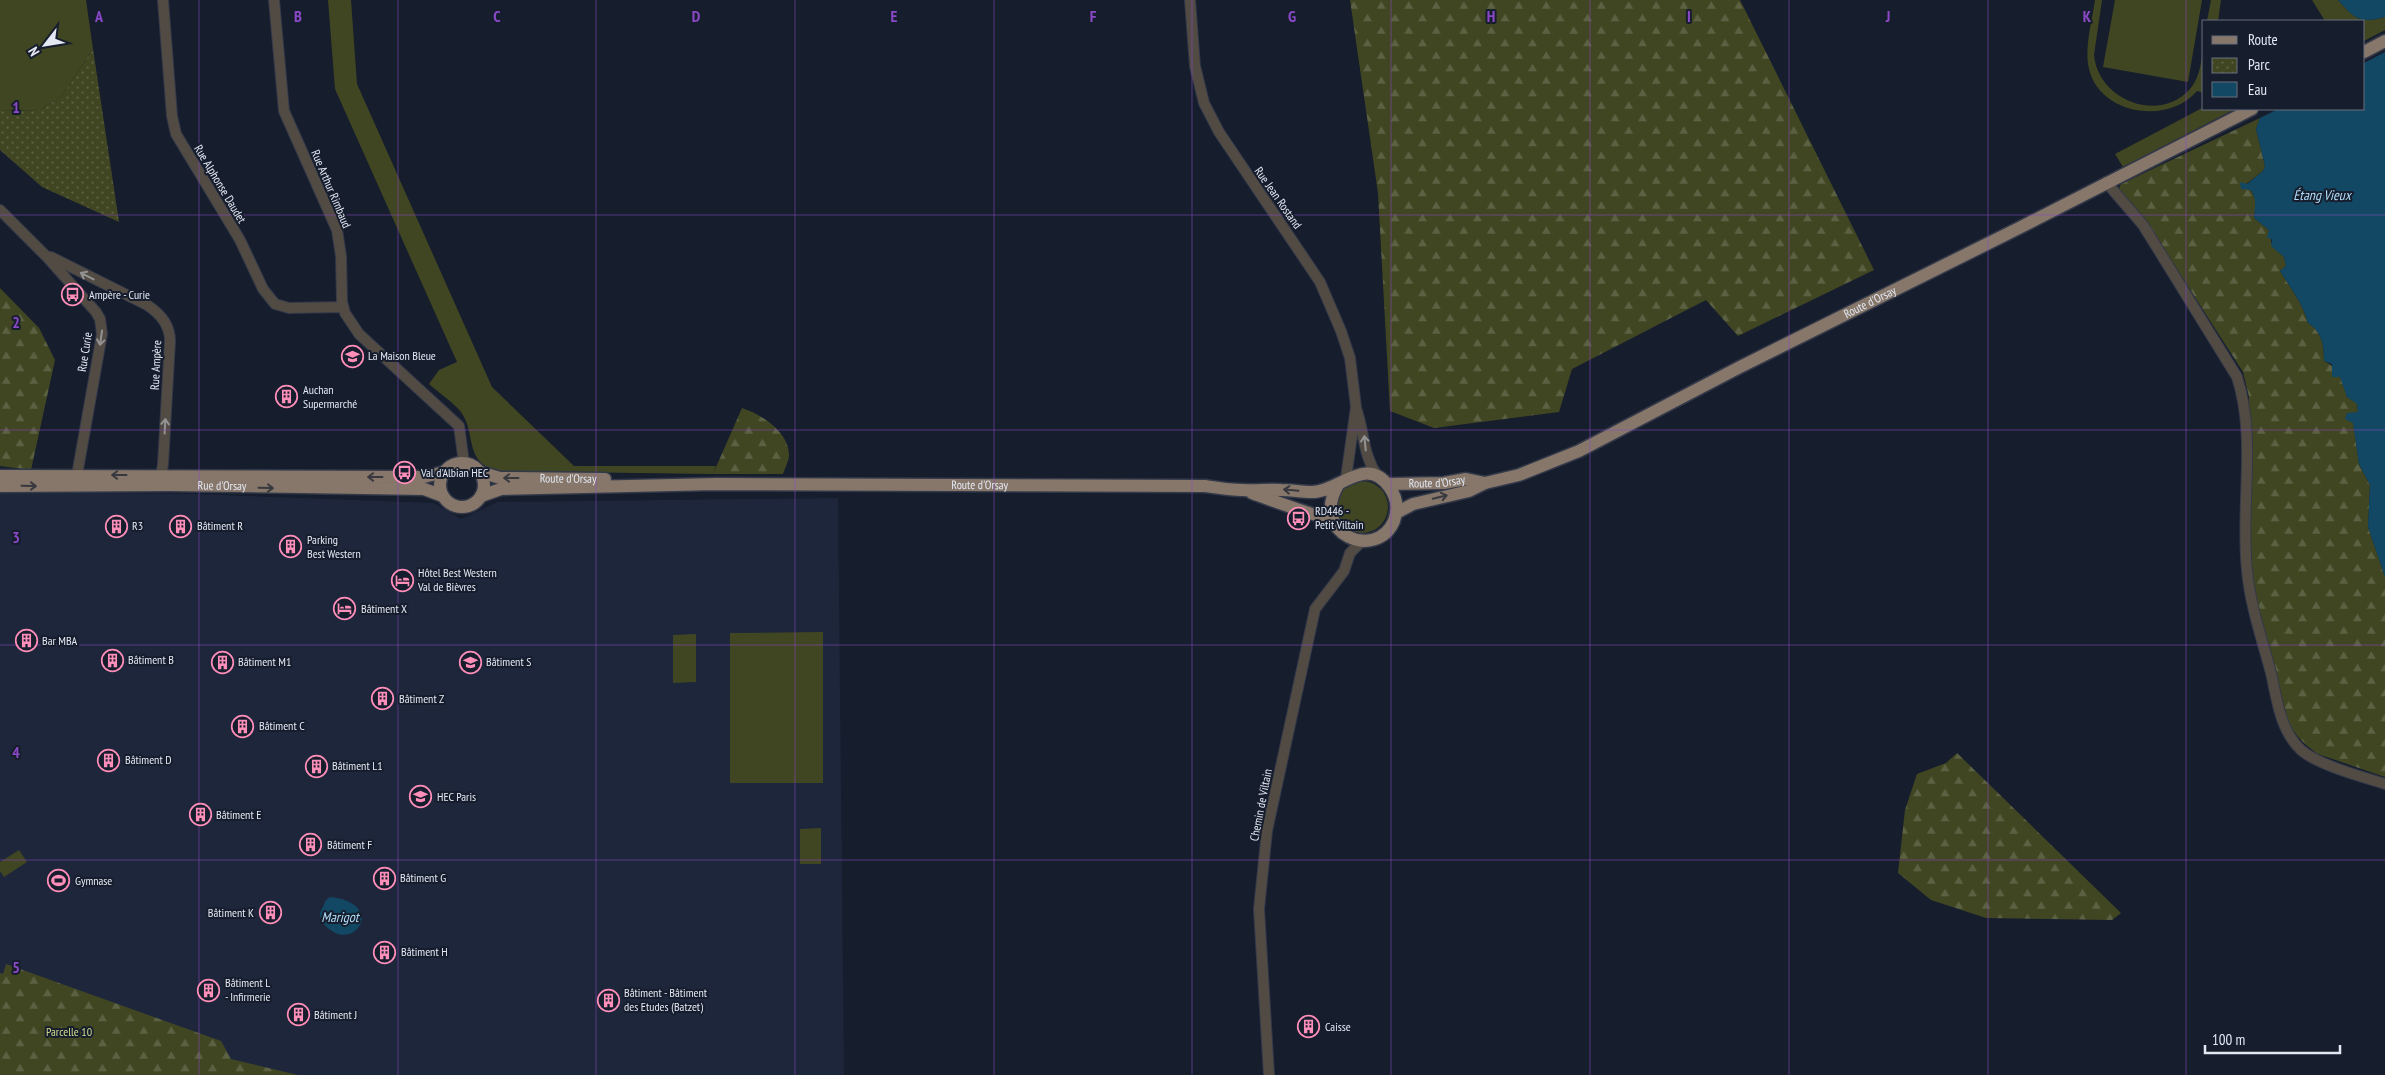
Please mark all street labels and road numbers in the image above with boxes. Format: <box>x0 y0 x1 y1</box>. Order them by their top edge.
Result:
street label: Rue Alphonse Daudet <box>191 142 250 226</box>
street label: Rue Arthur Rimbaud <box>308 147 355 230</box>
street label: Rue Jean Rostand <box>1252 164 1305 232</box>
street label: Route d'Orsay <box>1841 282 1899 321</box>
street label: Rue Curie <box>74 331 95 373</box>
street label: Rue Ampère <box>147 340 164 390</box>
street label: Route d'Orsay <box>540 470 597 486</box>
street label: Route d'Orsay <box>1408 471 1467 491</box>
street label: Rue d'Orsay <box>197 477 247 493</box>
street label: Route d'Orsay <box>951 477 1009 492</box>
street label: Chemin de Viltain <box>1246 767 1275 842</box>

